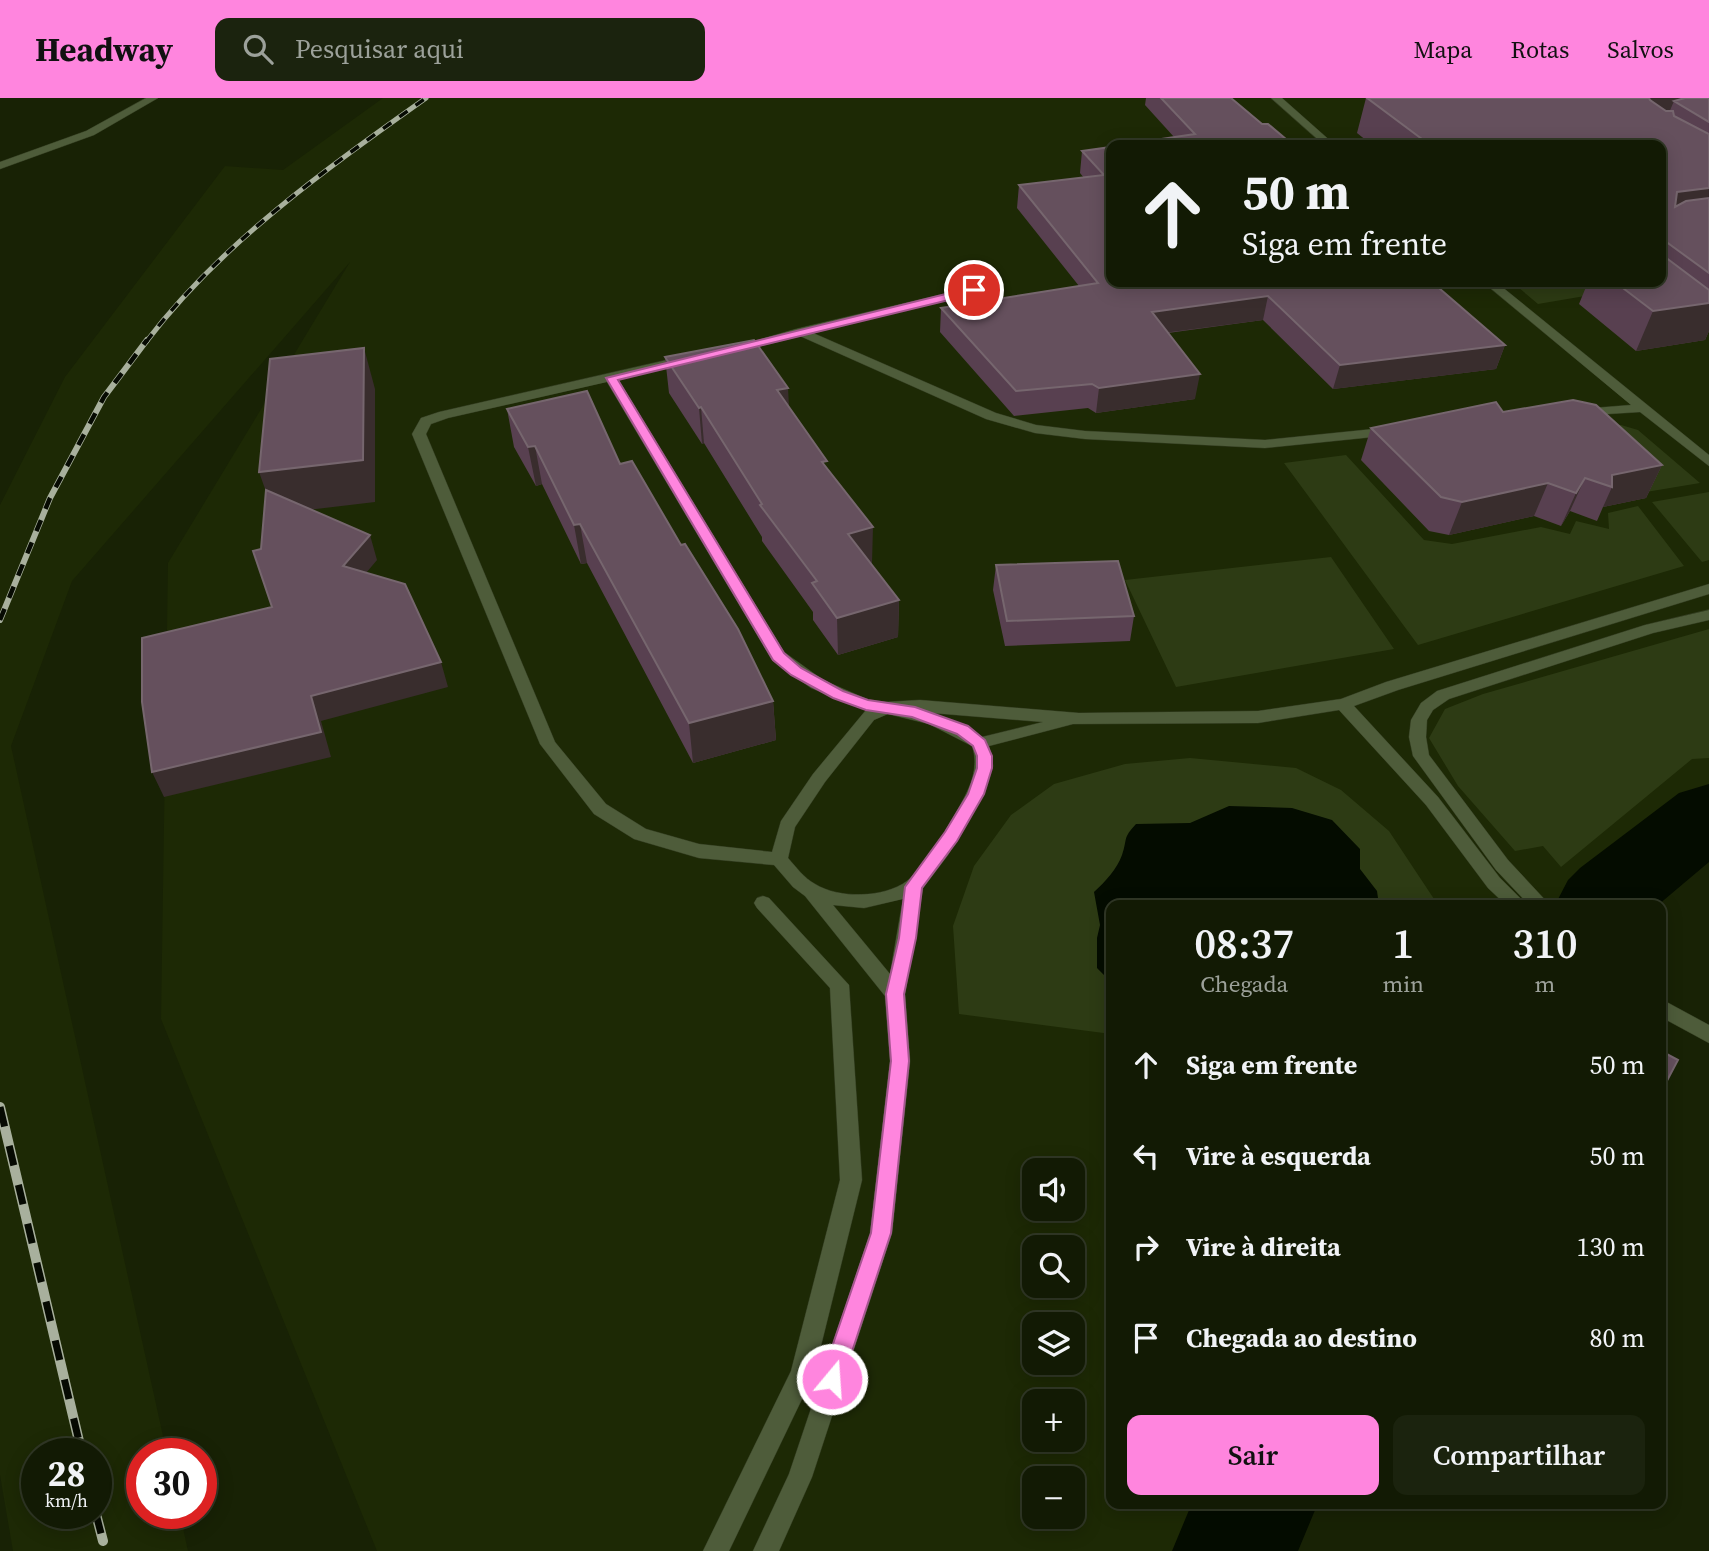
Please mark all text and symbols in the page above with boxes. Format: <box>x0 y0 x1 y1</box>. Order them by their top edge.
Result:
search box <box>215 18 705 81</box>
text: Headway <box>35 27 173 72</box>
icon: search <box>239 30 277 68</box>
text: Pesquisar aqui <box>295 31 464 67</box>
text: Mapa <box>1413 33 1473 66</box>
text: Rotas <box>1511 33 1569 66</box>
text: Salvos <box>1607 33 1674 66</box>
text: 50 m <box>1242 158 1350 225</box>
icon: ahead <box>1127 168 1218 259</box>
text: Siga em frente <box>1242 222 1447 266</box>
pin <box>944 260 1004 320</box>
icon: arrive <box>955 271 993 309</box>
text: 08:37 <box>1194 914 1294 972</box>
text: 1 <box>1392 914 1414 972</box>
text: 310 <box>1512 914 1578 972</box>
text: Chegada <box>1200 968 1288 1000</box>
text: min <box>1382 968 1424 1000</box>
text: m <box>1535 968 1555 1000</box>
icon: ahead <box>1127 1046 1165 1084</box>
text: Siga em frente <box>1186 1047 1357 1083</box>
text: 50 m <box>1590 1047 1645 1083</box>
icon: left <box>1127 1137 1165 1175</box>
text: Vire à esquerda <box>1186 1138 1371 1174</box>
text: 50 m <box>1590 1138 1645 1174</box>
map controls <box>1022 1158 1085 1529</box>
button: sound <box>1022 1158 1085 1221</box>
icon: right <box>1127 1228 1165 1266</box>
text: Vire à direita <box>1186 1229 1341 1265</box>
text: 130 m <box>1577 1229 1645 1265</box>
button: search <box>1022 1235 1085 1298</box>
button: layers <box>1022 1312 1085 1375</box>
icon: arrive <box>1127 1319 1165 1357</box>
text: Chegada ao destino <box>1186 1320 1417 1356</box>
text: 80 m <box>1590 1320 1645 1356</box>
position arrow <box>795 1342 869 1416</box>
button: + <box>1022 1389 1085 1452</box>
button: Sair <box>1127 1415 1379 1495</box>
button: Compartilhar <box>1393 1415 1645 1495</box>
speed limit sign: 30 <box>126 1438 217 1529</box>
text: 28 <box>48 1450 85 1498</box>
button: − <box>1022 1466 1085 1529</box>
text: km/h <box>45 1488 88 1513</box>

